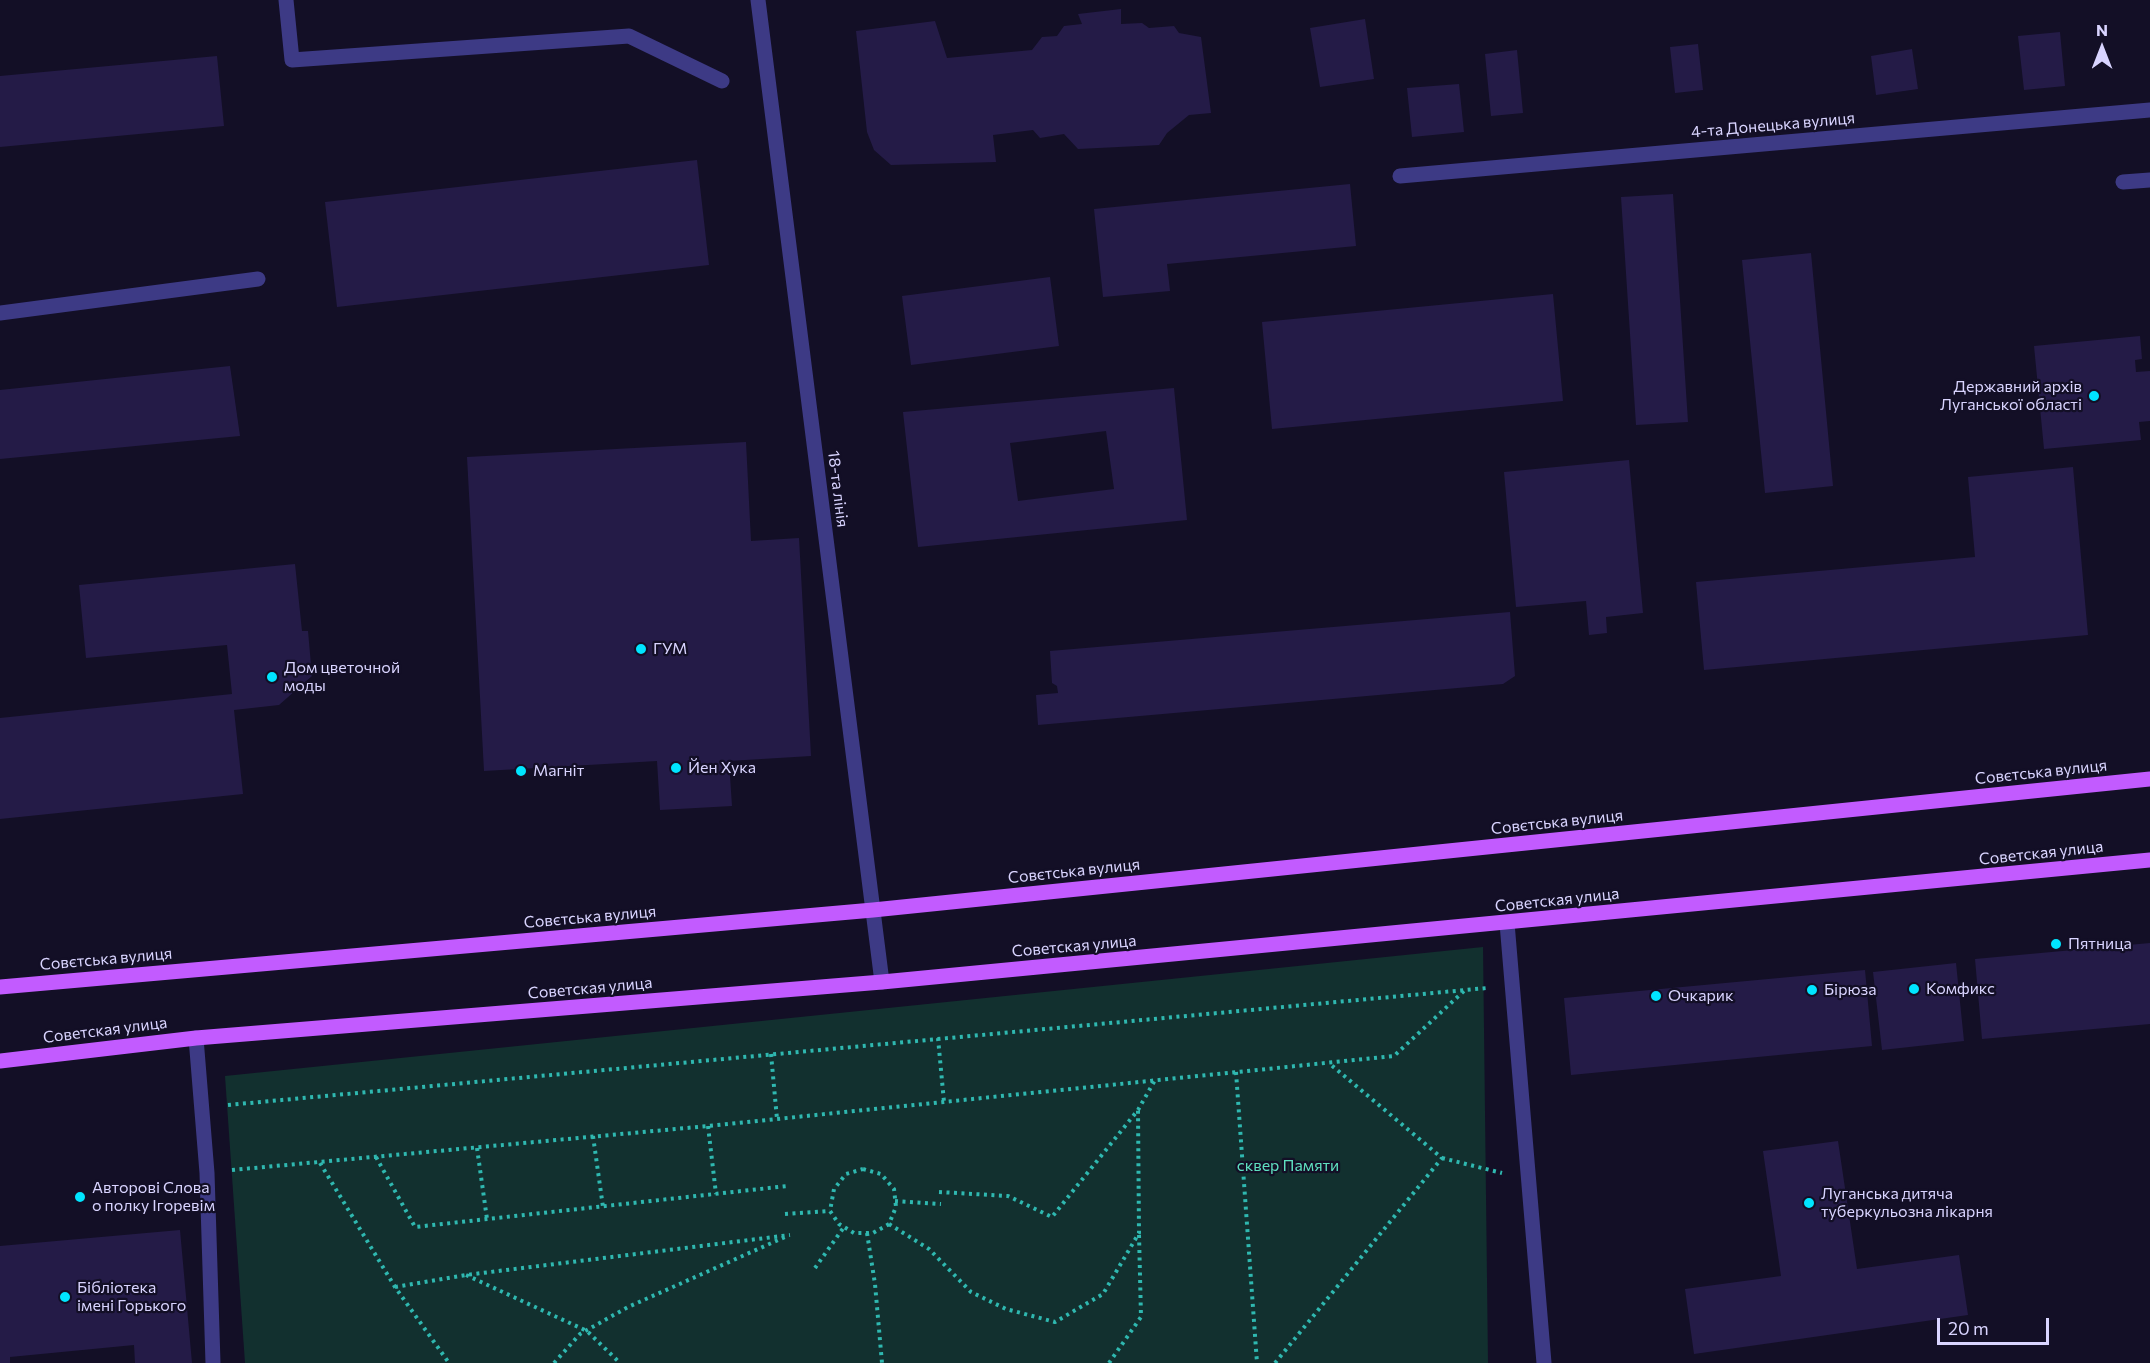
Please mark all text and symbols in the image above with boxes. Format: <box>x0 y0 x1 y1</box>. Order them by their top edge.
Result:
north arrow <box>2072 18 2132 78</box>
text: N <box>2096 20 2108 39</box>
street label: 4-та Донецька вулиця <box>1690 108 1856 142</box>
place label: Державний архів Луганської області <box>1940 377 2082 415</box>
marker: Державний архів Луганської області <box>2087 389 2101 403</box>
street label: 18-та лінія <box>824 450 852 528</box>
place label: ГУМ <box>653 639 687 659</box>
marker: ГУМ <box>634 642 648 656</box>
place label: Дом цветочной моды <box>284 658 400 696</box>
marker: Дом цветочной моды <box>265 670 279 684</box>
street label: Совєтська вулиця <box>1974 756 2108 788</box>
place label: Йен Хука <box>688 758 756 778</box>
place label: Магніт <box>533 761 584 781</box>
marker: Йен Хука <box>669 761 683 775</box>
marker: Магніт <box>514 764 528 778</box>
street label: Совєтська вулиця <box>1490 806 1624 838</box>
street label: Советская улица <box>1978 837 2104 869</box>
street label: Совєтська вулиця <box>1007 855 1141 887</box>
street label: Советская улица <box>1494 884 1620 916</box>
street label: Совєтська вулиця <box>523 902 657 932</box>
street label: Советская улица <box>1011 931 1137 961</box>
place label: Пятница <box>2068 934 2132 954</box>
marker: Пятница <box>2049 937 2063 951</box>
street label: Совєтська вулиця <box>39 944 173 974</box>
street label: Советская улица <box>527 973 653 1003</box>
place label: Комфикс <box>1926 979 1995 999</box>
place label: Бірюза <box>1824 980 1877 1000</box>
marker: Комфикс <box>1907 982 1921 996</box>
marker: Бірюза <box>1805 983 1819 997</box>
place label: Очкарик <box>1668 986 1734 1006</box>
marker: Очкарик <box>1649 989 1663 1003</box>
street label: Советская улица <box>42 1013 168 1047</box>
park label: сквер Памяти <box>1237 1156 1339 1176</box>
place label: Авторові Слова о полку Ігоревім <box>92 1178 215 1216</box>
place label: Луганська дитяча туберкульозна лікарня <box>1821 1184 1993 1222</box>
marker: Авторові Слова о полку Ігоревім <box>73 1190 87 1204</box>
marker: Луганська дитяча туберкульозна лікарня <box>1802 1196 1816 1210</box>
place label: Бібліотека імені Горького <box>77 1278 186 1316</box>
marker: Бібліотека імені Горького <box>58 1290 72 1304</box>
scale bar <box>1940 1306 2052 1344</box>
text: 20 m <box>1948 1317 1989 1339</box>

